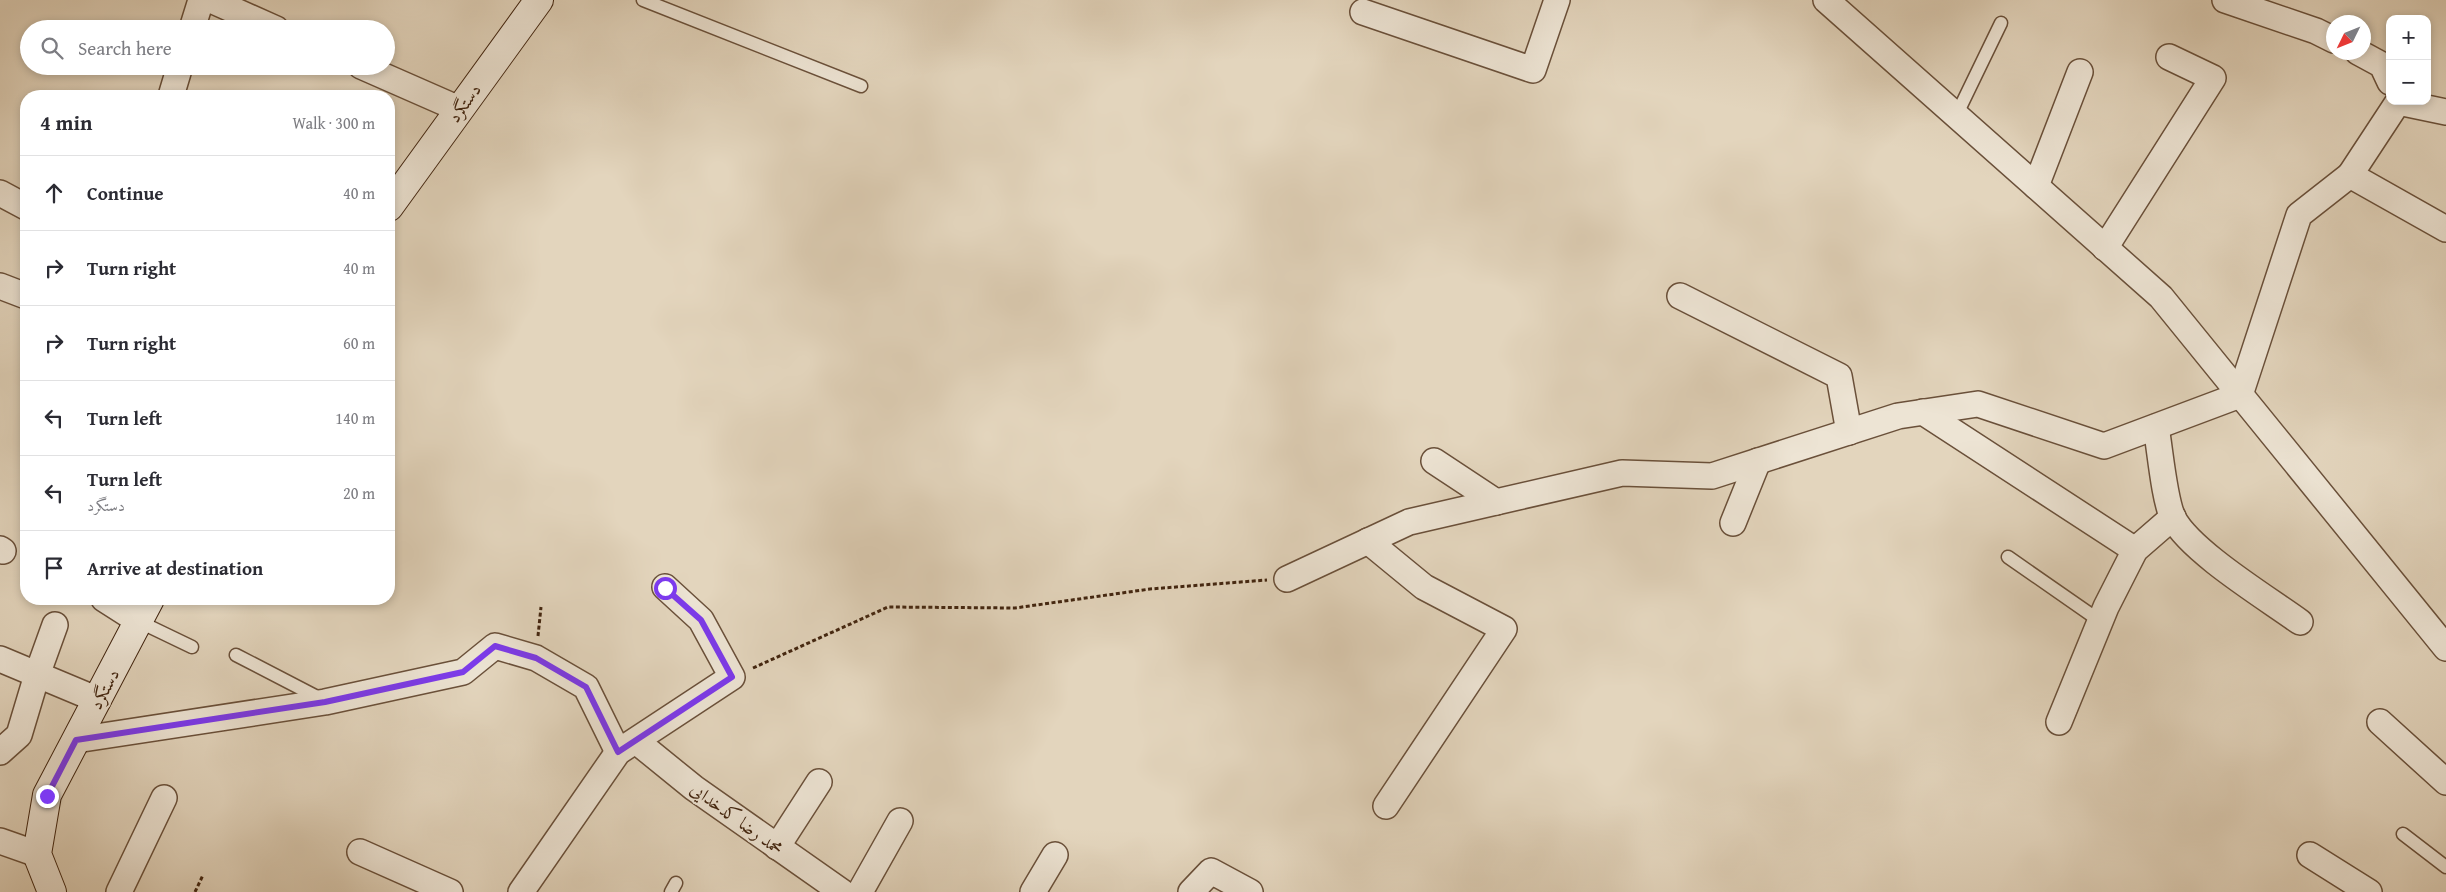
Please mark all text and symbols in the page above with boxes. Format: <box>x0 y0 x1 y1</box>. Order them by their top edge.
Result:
north arrow <box>2326 15 2371 60</box>
map controls <box>2386 15 2431 105</box>
button: + <box>2386 15 2431 60</box>
search box <box>20 20 395 75</box>
icon: search <box>38 34 66 62</box>
text: Search here <box>78 34 172 62</box>
button: − <box>2386 60 2431 105</box>
street label: دستگرد <box>441 78 487 128</box>
text: 4 min <box>40 107 92 138</box>
text: Walk · 300 m <box>292 111 375 135</box>
icon: ahead <box>40 179 68 207</box>
text: Continue <box>87 179 164 207</box>
text: 40 m <box>343 181 375 205</box>
icon: right <box>40 254 68 282</box>
text: Turn right <box>87 254 176 282</box>
text: 40 m <box>343 256 375 280</box>
icon: right <box>40 329 68 357</box>
text: Turn right <box>87 329 176 357</box>
text: 60 m <box>343 331 375 355</box>
icon: left <box>40 404 68 432</box>
text: Turn left <box>87 404 162 432</box>
text: 140 m <box>335 406 375 430</box>
text: Turn left <box>87 465 162 493</box>
icon: left <box>40 479 68 507</box>
text: 20 m <box>343 481 375 505</box>
text: دستگرد <box>87 493 125 517</box>
icon: arrive <box>40 554 68 582</box>
text: Arrive at destination <box>87 554 263 582</box>
route start <box>654 577 677 600</box>
street label: دستگرد <box>82 664 126 714</box>
street label: محمد رضا کدخدایی <box>685 775 789 861</box>
route end <box>36 785 59 808</box>

